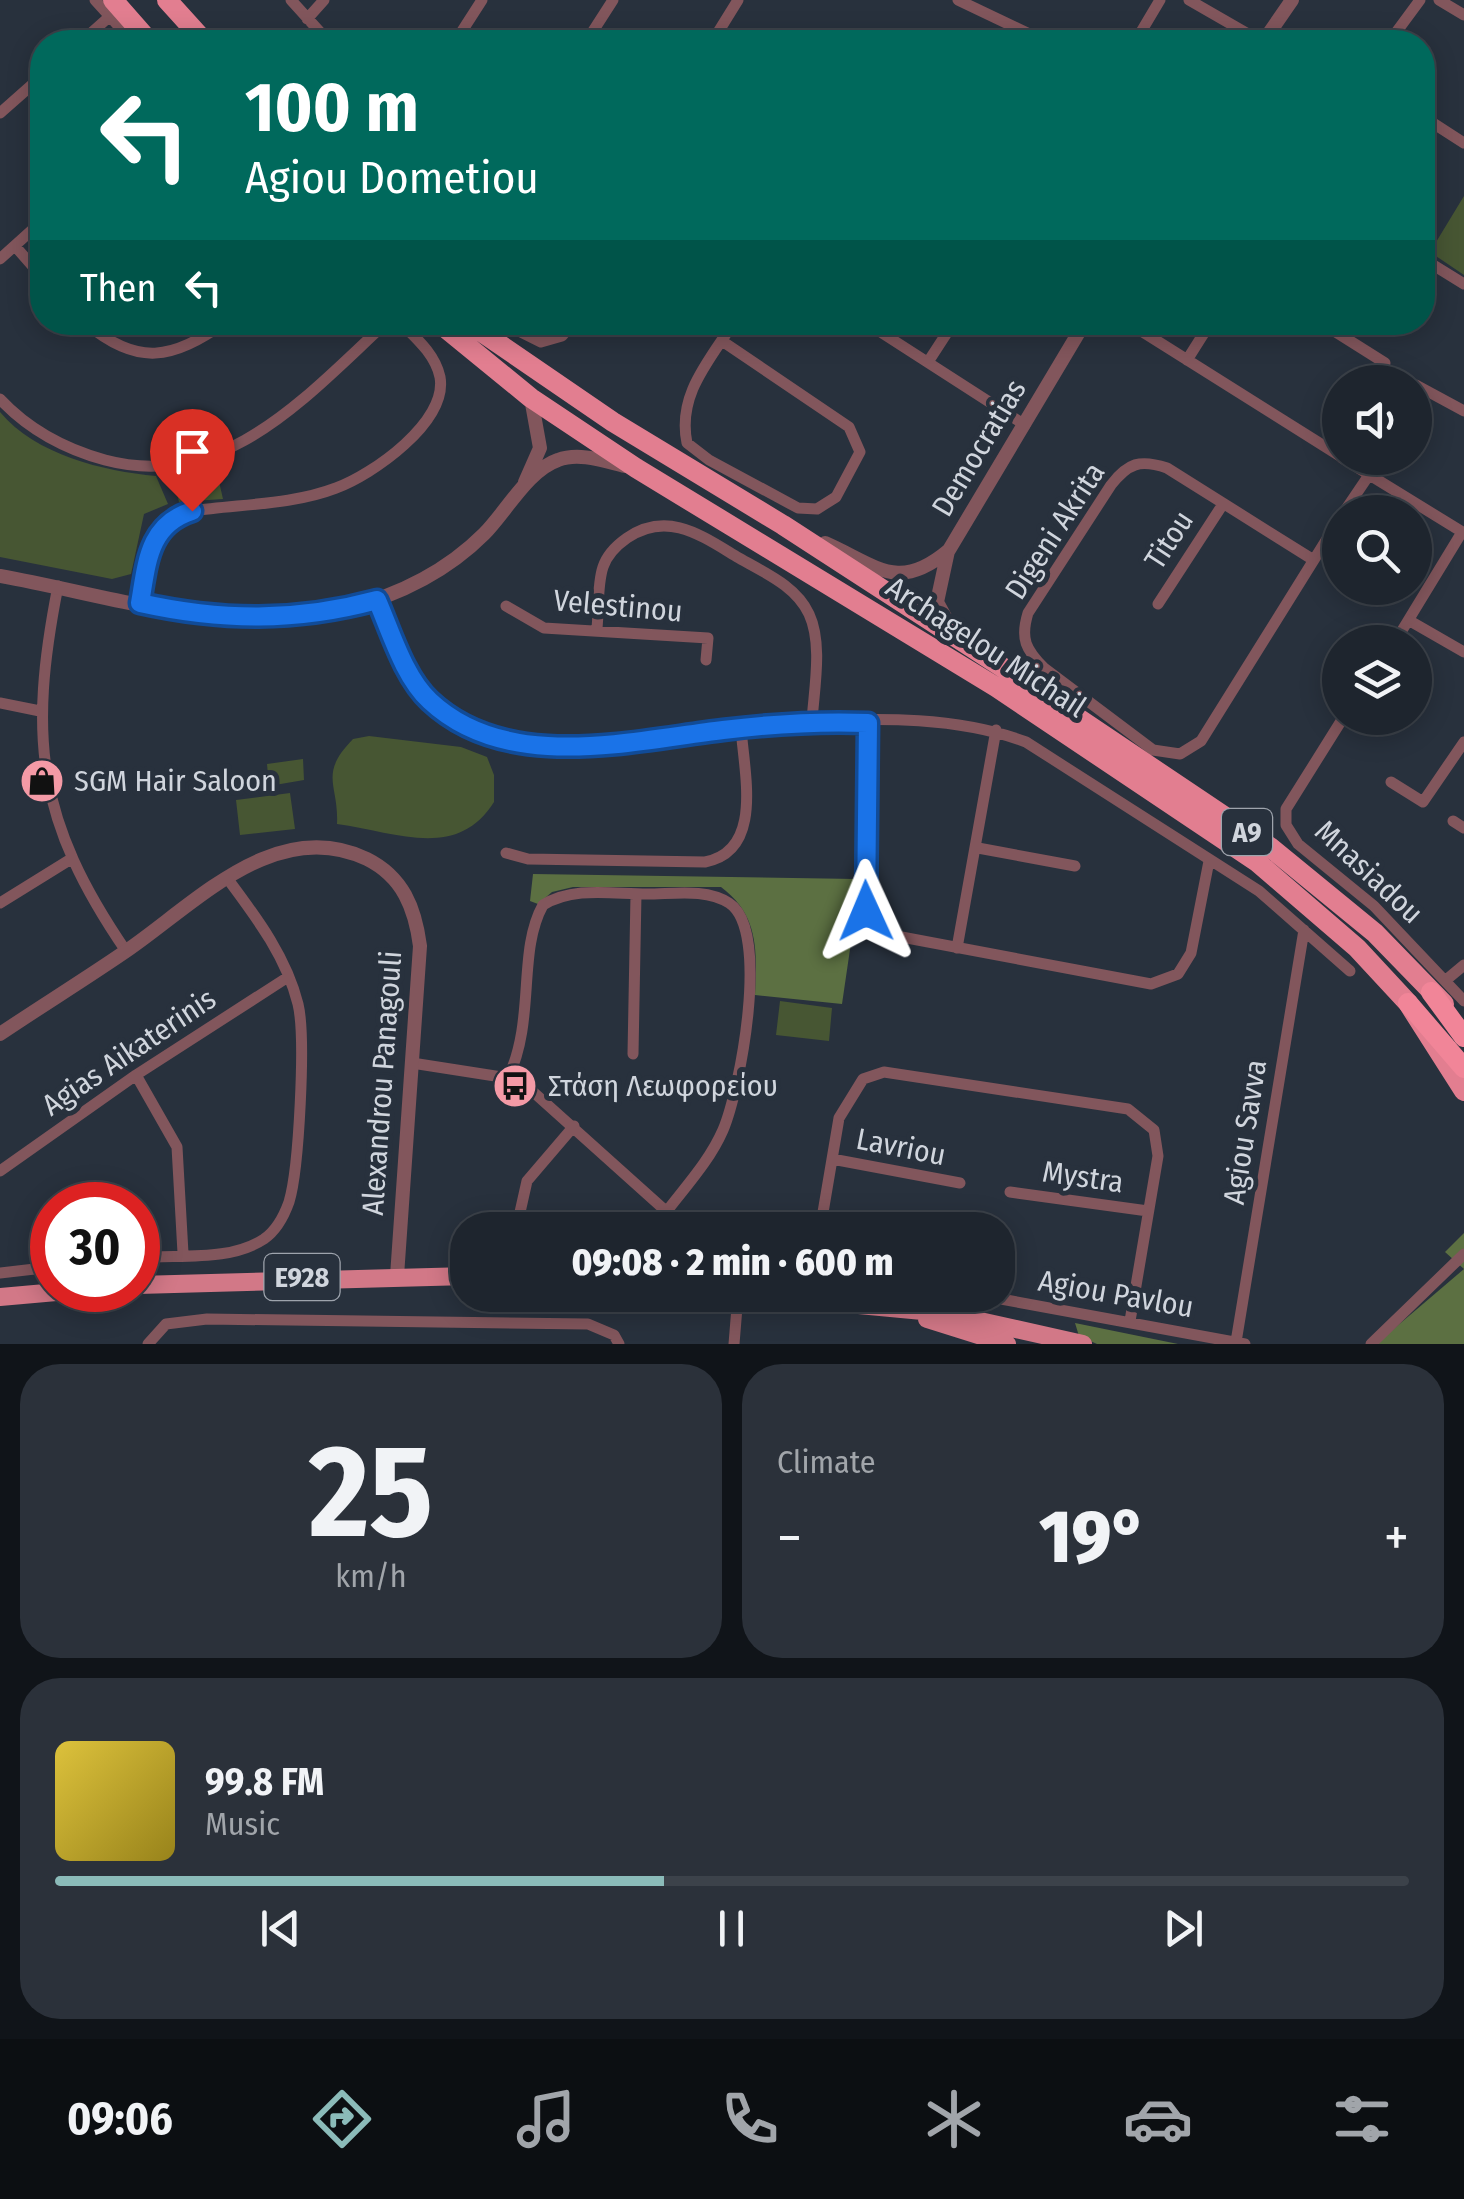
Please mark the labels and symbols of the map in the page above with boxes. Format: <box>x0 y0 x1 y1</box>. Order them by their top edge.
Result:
street label: Democratias <box>924 373 1034 523</box>
pin <box>150 409 235 512</box>
street label: Digeni Akrita <box>997 456 1113 606</box>
street label: Titou <box>1137 504 1201 576</box>
street label: Archagelou Michail <box>879 569 1093 725</box>
street label: Velestinou <box>552 582 684 630</box>
shop icon: SGM Hair Saloon <box>19 758 65 804</box>
place label: SGM Hair Saloon <box>74 763 277 799</box>
road number: A9 <box>1222 809 1272 855</box>
street label: Mnasiadou <box>1308 813 1430 931</box>
position arrow <box>814 859 918 963</box>
street label: Alexandrou Panagouli <box>355 949 409 1217</box>
street label: Agias Aikaterinis <box>35 981 223 1123</box>
street label: Agiou Savva <box>1216 1057 1274 1207</box>
bus stop icon: Στάση Λεωφορείου <box>492 1063 538 1109</box>
place label: Στάση Λεωφορείου <box>548 1068 778 1104</box>
street label: Lavriou <box>853 1121 949 1173</box>
street label: Mystra <box>1040 1154 1126 1200</box>
speed limit sign: 30 <box>30 1182 160 1312</box>
road number: E928 <box>264 1254 340 1300</box>
street label: Agiou Pavlou <box>1036 1263 1196 1325</box>

